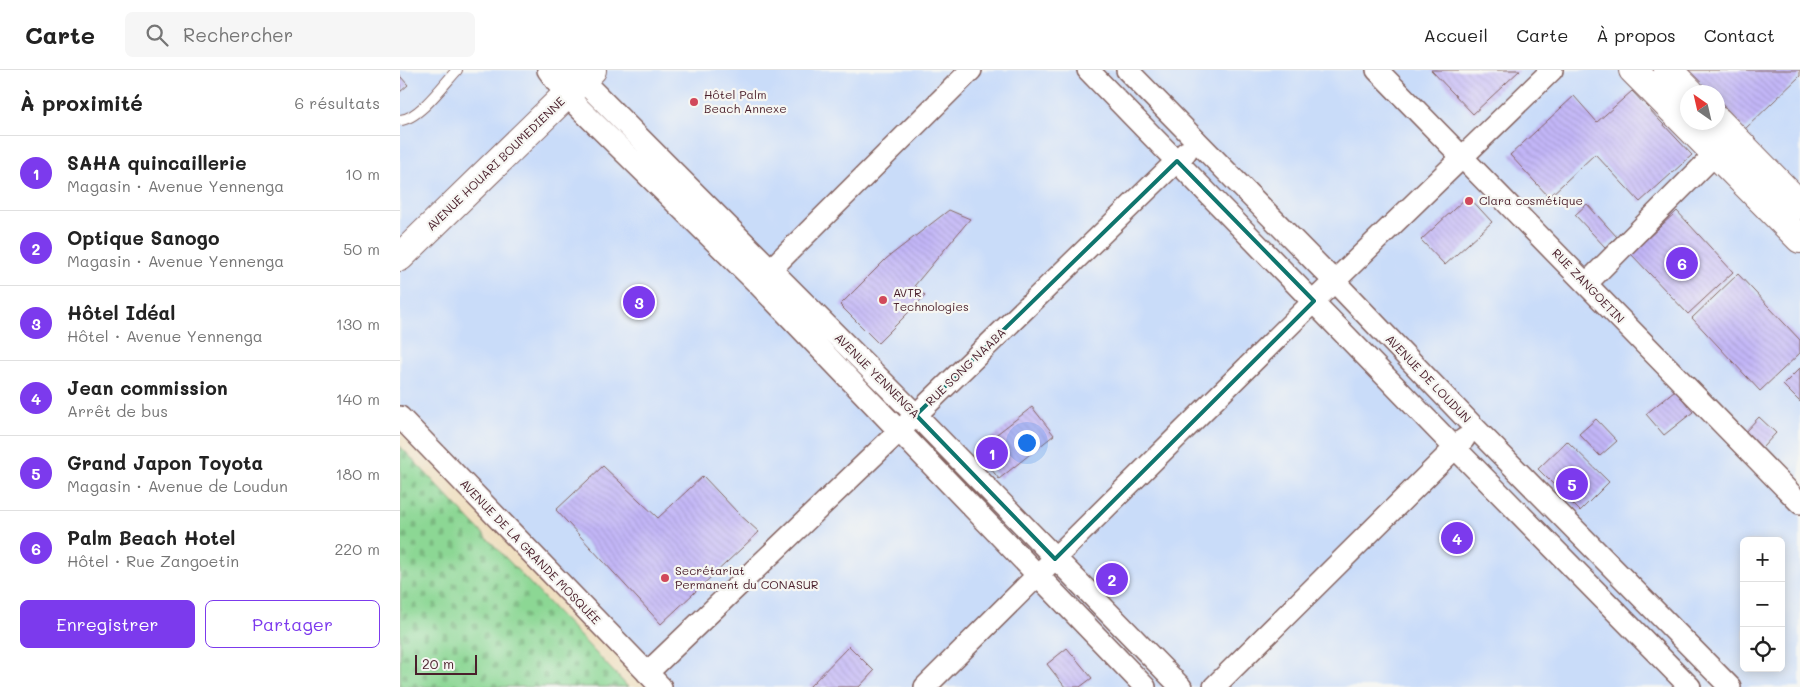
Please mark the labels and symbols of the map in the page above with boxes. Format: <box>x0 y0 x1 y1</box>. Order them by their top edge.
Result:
north arrow <box>1680 85 1725 130</box>
place label: Hôtel Palm Beach Annexe <box>704 86 787 116</box>
street label: AVENUE HOUARI BOUMEDIENNE <box>423 93 568 234</box>
marker: Hôtel Palm Beach Annexe <box>688 96 700 108</box>
place label: Clara cosmétique <box>1479 192 1583 208</box>
marker: Clara cosmétique <box>1463 195 1475 207</box>
pin: 6 <box>1666 244 1698 282</box>
street label: RUE ZANGOETIN <box>1549 245 1628 326</box>
pin: 3 <box>623 283 655 321</box>
place label: AVTR Technologies <box>893 284 969 314</box>
marker: AVTR Technologies <box>877 294 889 306</box>
street label: RUE SONG NAABA <box>922 324 1009 409</box>
street label: AVENUE YENNENGA <box>832 329 924 421</box>
street label: AVENUE DE LOUDUN <box>1382 331 1475 426</box>
your location <box>1014 430 1040 456</box>
pin: 1 <box>976 434 1008 472</box>
pin: 5 <box>1556 465 1588 503</box>
street label: AVENUE DE LA GRANDE MOSQUÉE <box>457 475 605 627</box>
pin: 4 <box>1441 519 1473 557</box>
pin: 2 <box>1096 560 1128 598</box>
place label: Secrétariat Permanent du CONASUR <box>675 562 818 592</box>
marker: Secrétariat Permanent du CONASUR <box>659 572 671 584</box>
scale bar <box>415 652 478 675</box>

